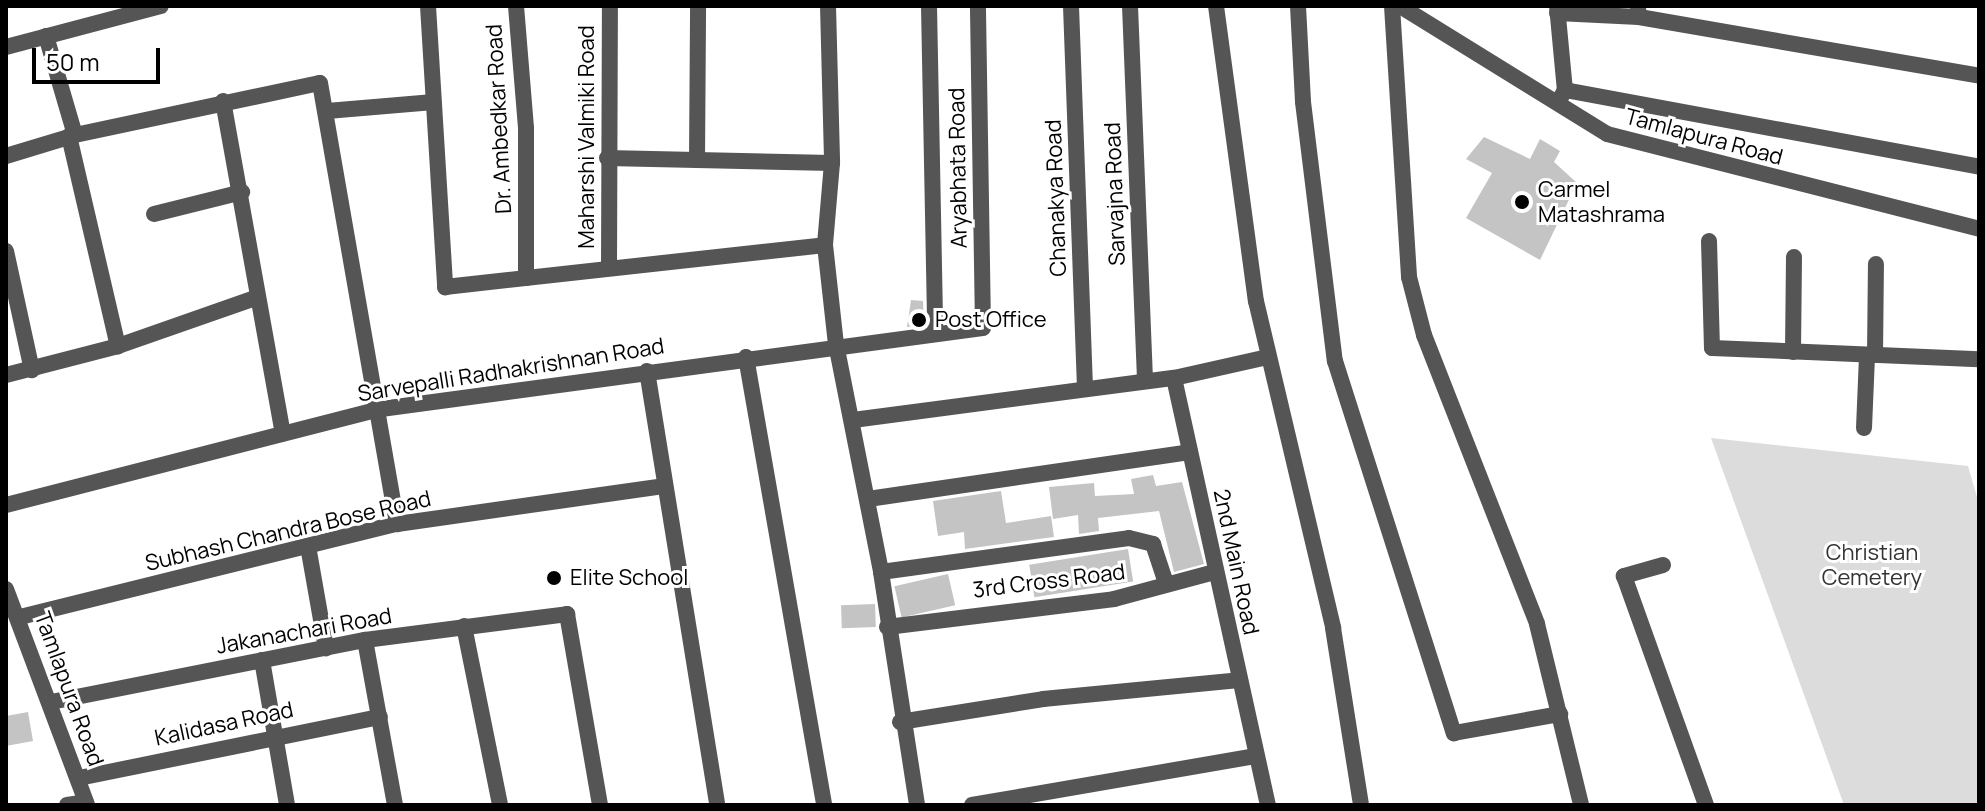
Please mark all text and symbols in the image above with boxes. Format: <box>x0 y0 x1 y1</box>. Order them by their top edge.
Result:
street label: Dr. Ambedkar Road <box>481 23 517 215</box>
street label: Maharshi Valmiki Road <box>574 25 600 249</box>
scale bar <box>36 32 164 82</box>
text: 50 m <box>46 45 100 78</box>
street label: Aryabhata Road <box>943 87 973 249</box>
street label: Tamlapura Road <box>1622 103 1786 171</box>
street label: Chanakya Road <box>1040 119 1072 277</box>
street label: Sarvajna Road <box>1099 122 1131 266</box>
place label: Carmel Matashrama <box>1538 176 1665 228</box>
marker: Carmel Matashrama <box>1513 193 1531 211</box>
place label: Post Office <box>935 307 1047 333</box>
marker: Post Office <box>910 311 928 329</box>
street label: Sarvepalli Radhakrishnan Road <box>356 333 666 407</box>
street label: Subhash Chandra Bose Road <box>143 485 433 577</box>
street label: 2nd Main Road <box>1208 487 1264 637</box>
park label: Christian Cemetery <box>1822 539 1922 590</box>
street label: 3rd Cross Road <box>971 559 1127 603</box>
place label: Elite School <box>570 565 688 591</box>
marker: Elite School <box>545 569 563 587</box>
street label: Jakanachari Road <box>214 603 394 659</box>
street label: Tamlapura Road <box>29 608 109 770</box>
street label: Kalidasa Road <box>152 696 296 752</box>

